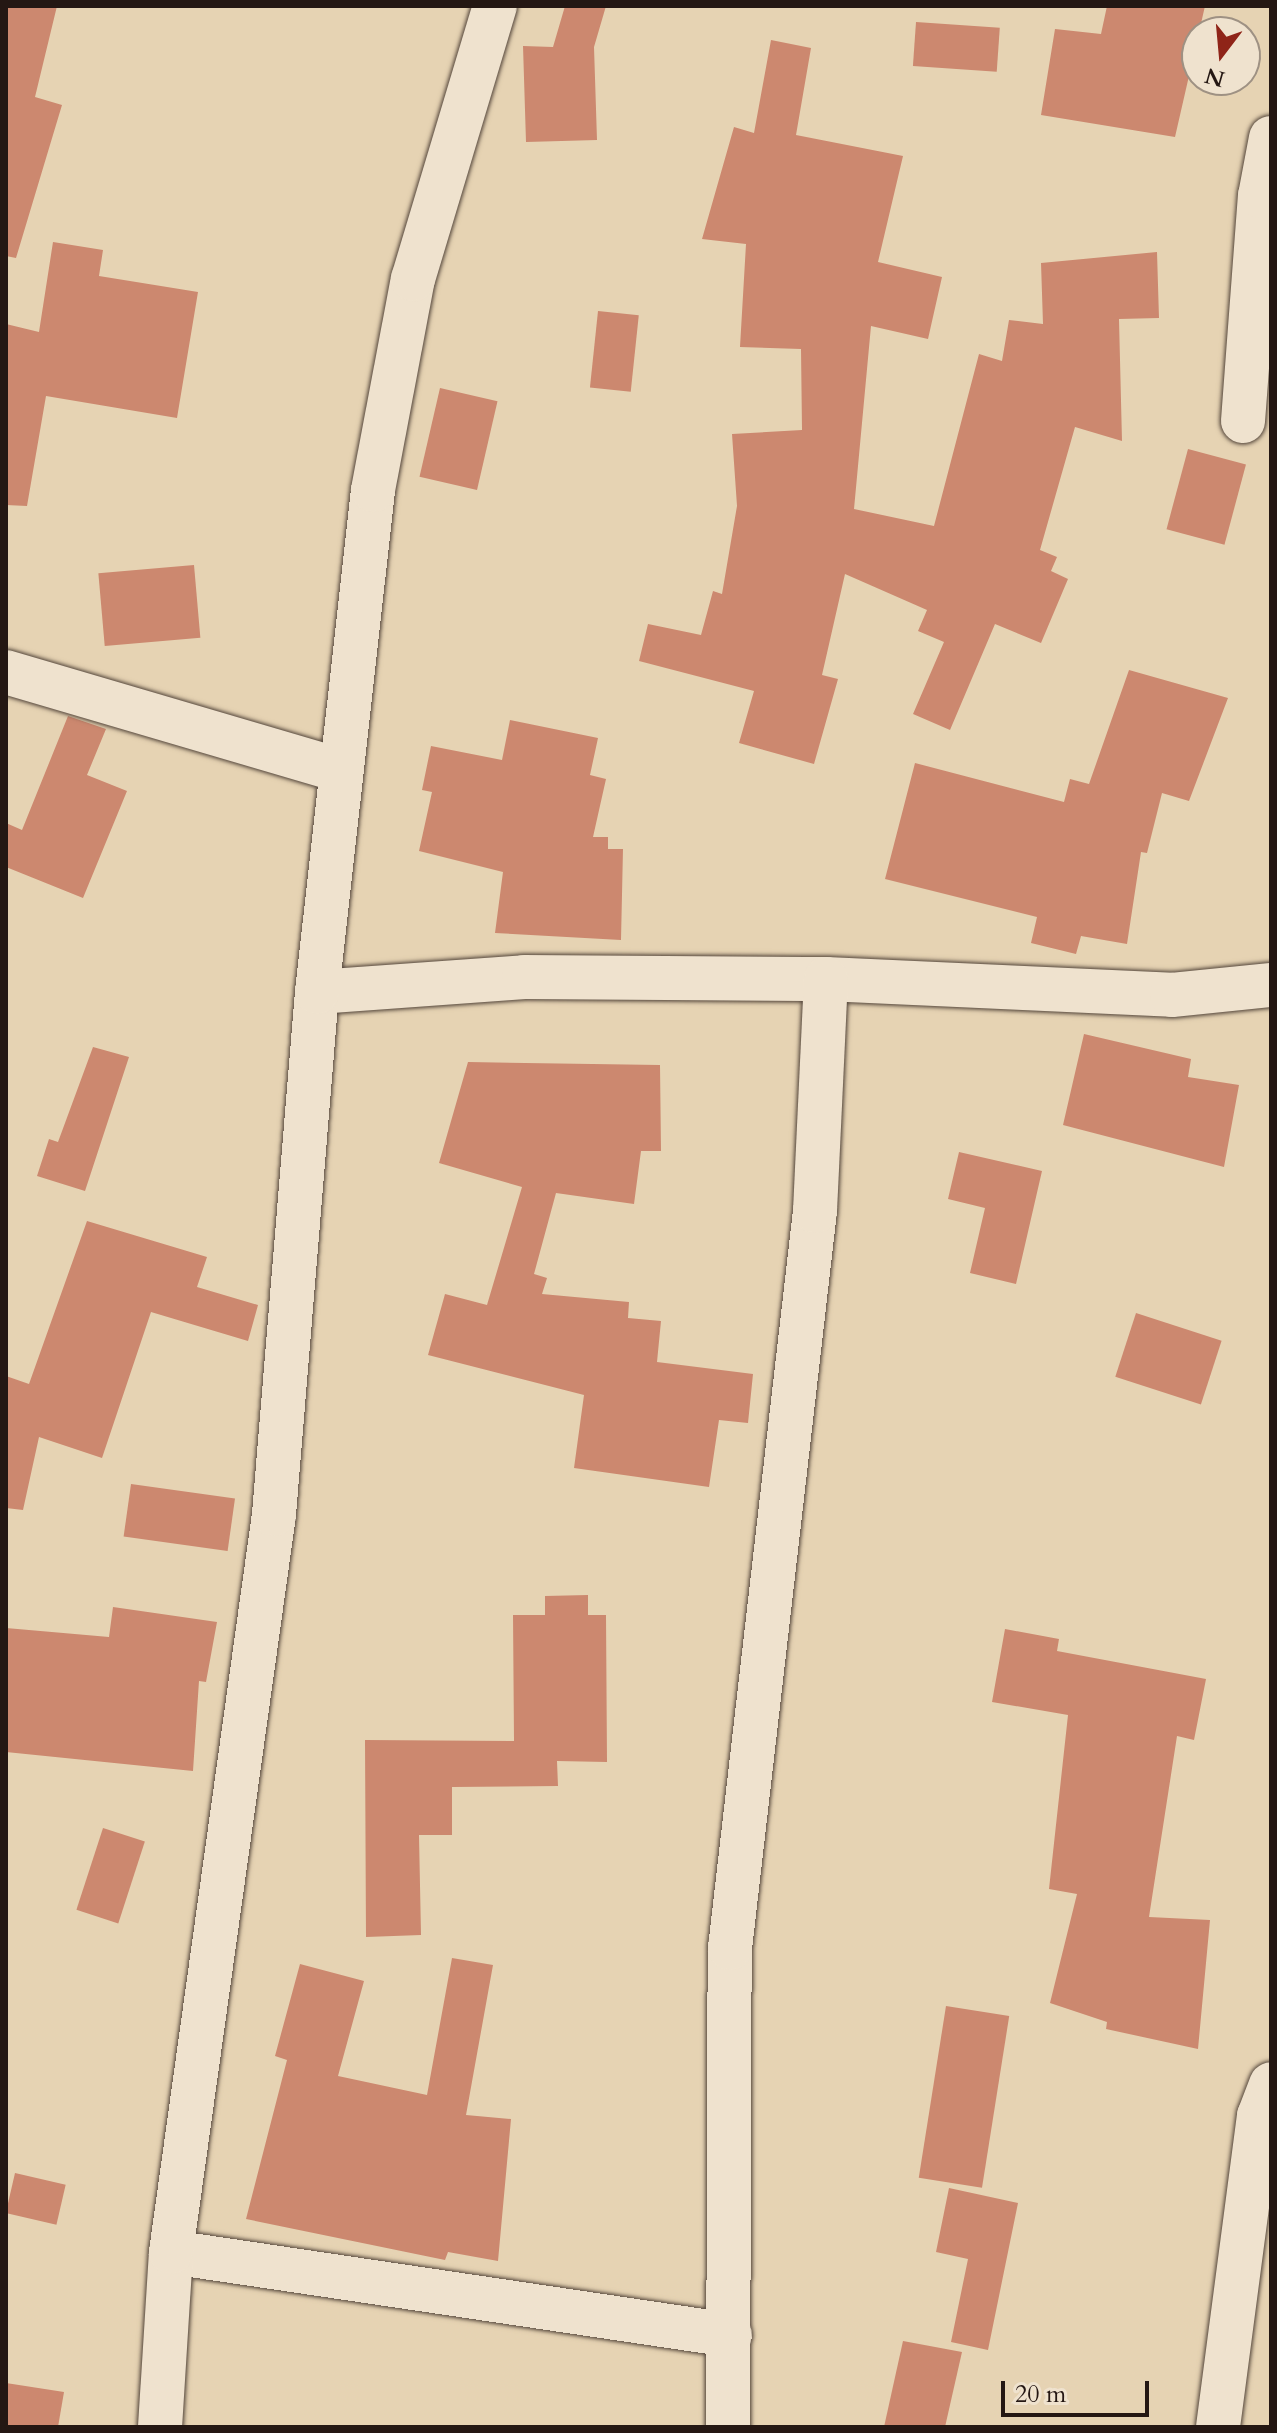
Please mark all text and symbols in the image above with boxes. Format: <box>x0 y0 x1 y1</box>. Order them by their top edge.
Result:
north arrow <box>1181 16 1261 96</box>
text: N <box>1202 60 1228 94</box>
scale bar <box>1005 2365 1153 2415</box>
text: 20 m <box>1015 2378 1066 2411</box>

